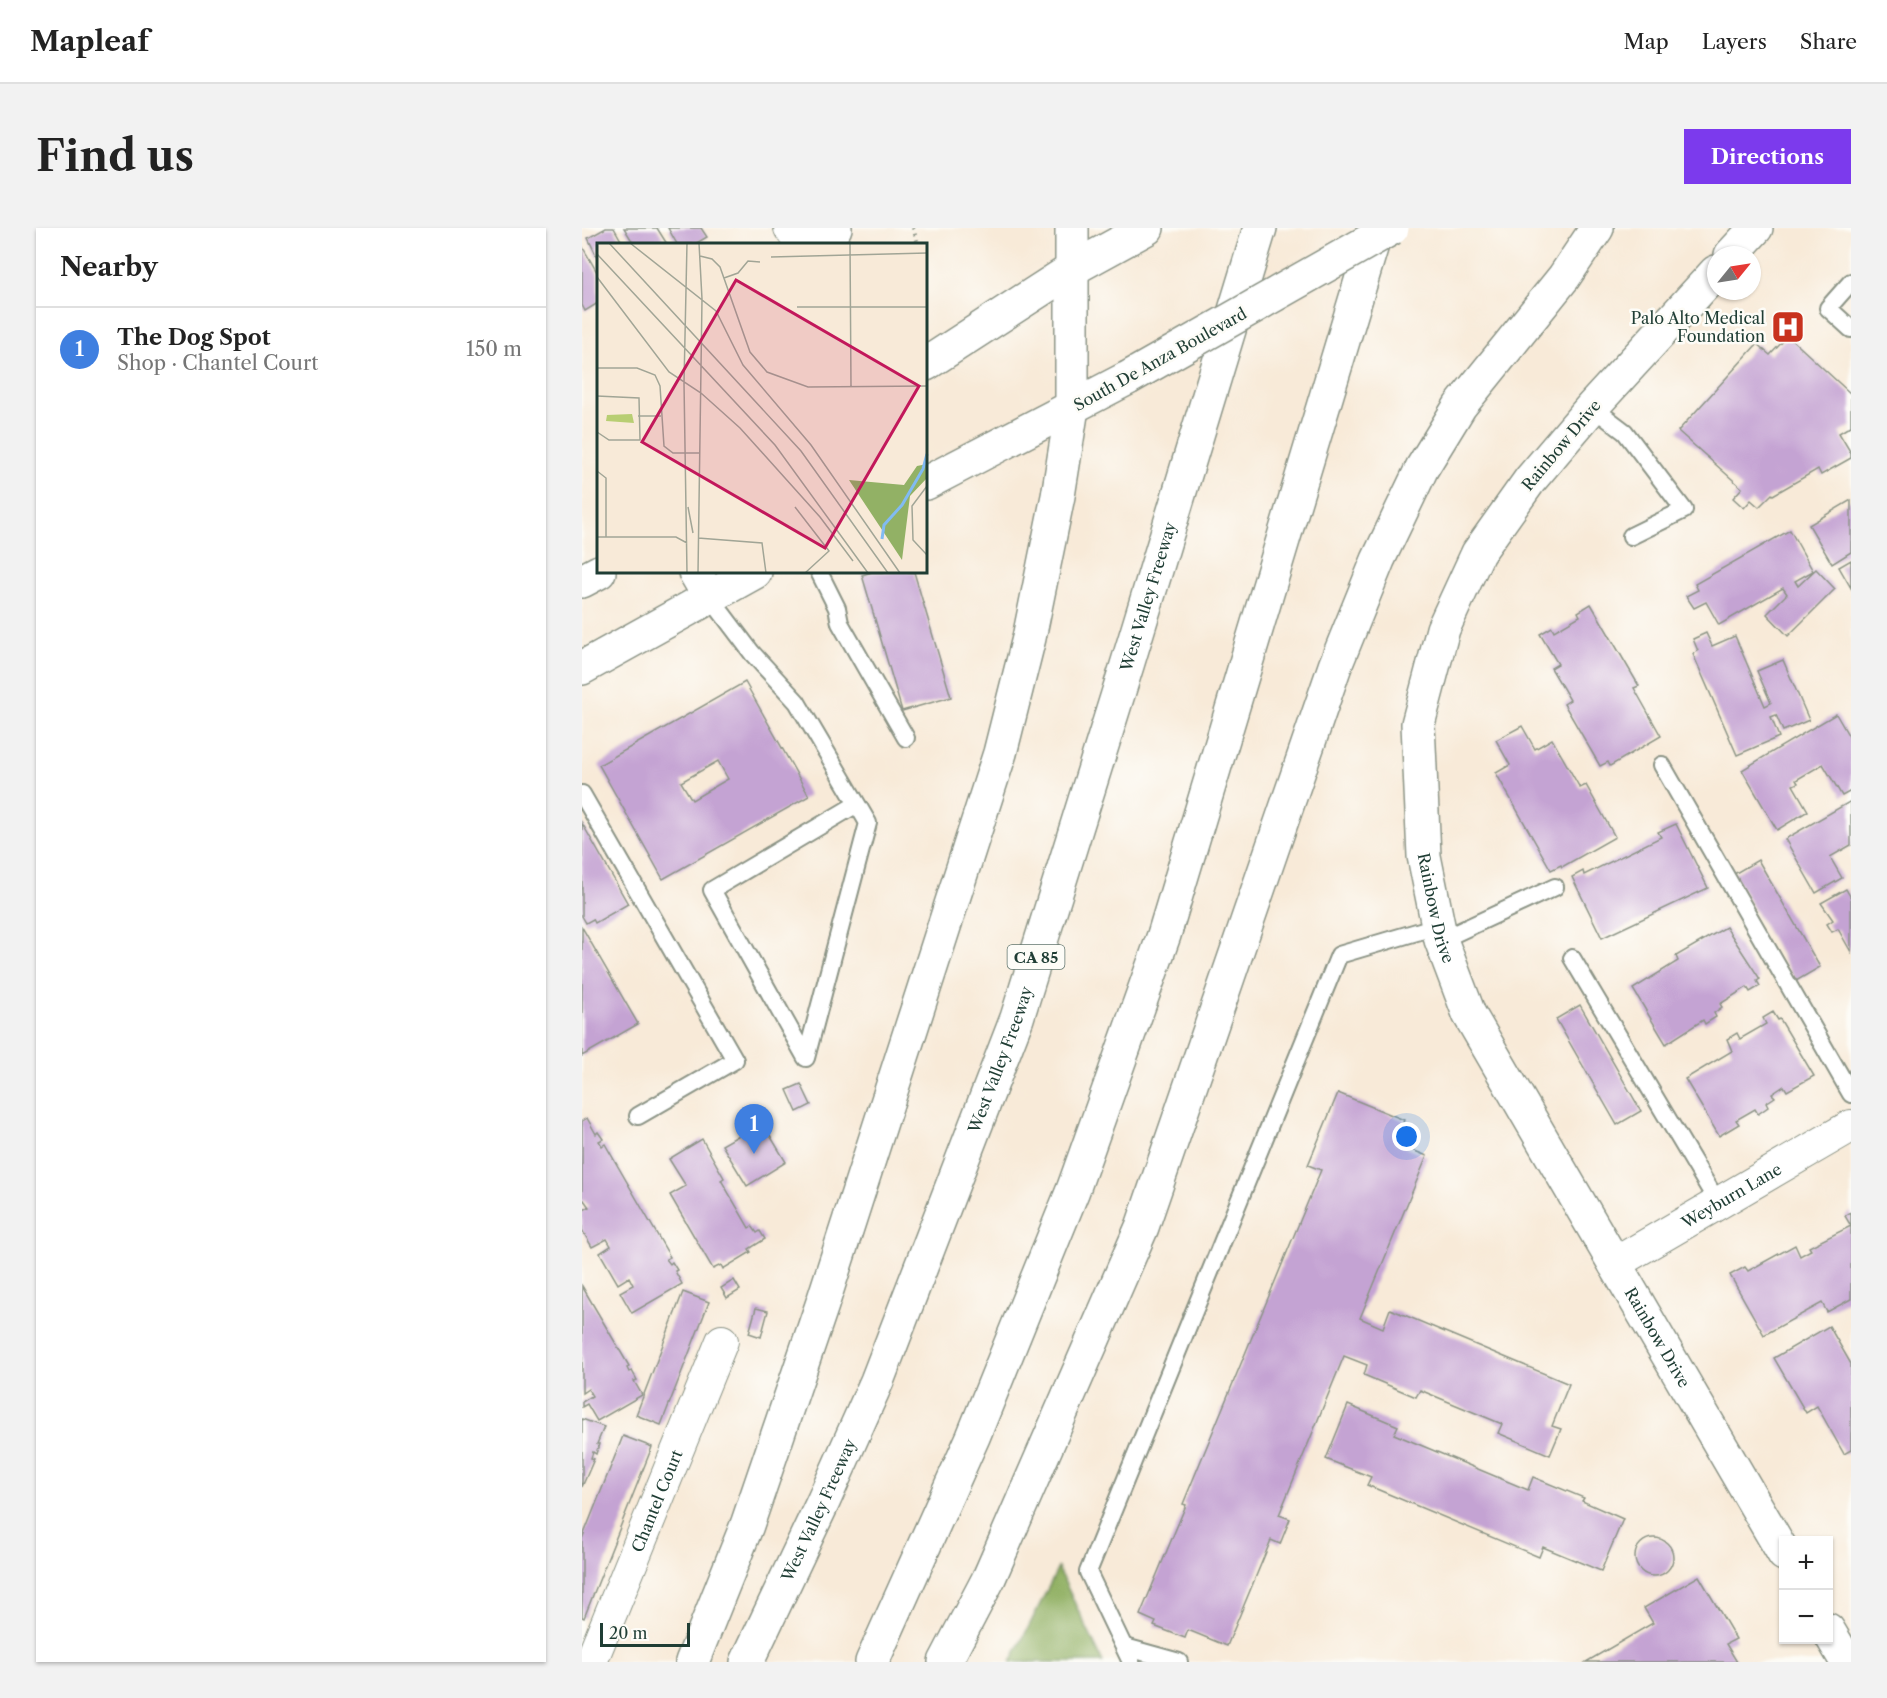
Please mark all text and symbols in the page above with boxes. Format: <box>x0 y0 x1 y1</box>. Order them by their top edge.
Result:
text: Mapleaf <box>30 24 149 58</box>
text: Map <box>1624 29 1669 54</box>
text: Layers <box>1702 29 1767 54</box>
text: Share <box>1800 29 1857 54</box>
button: Directions <box>1684 129 1851 184</box>
text: Find us <box>36 130 194 182</box>
inset map <box>597 243 927 573</box>
north arrow <box>1707 246 1761 300</box>
text: Nearby <box>60 251 158 283</box>
street label: South De Anza Boulevard <box>1070 303 1250 415</box>
place label: Palo Alto Medical Foundation <box>1631 308 1765 346</box>
hospital icon: Palo Alto Medical Foundation <box>1770 309 1806 345</box>
text: The Dog Spot <box>117 324 271 351</box>
text: 1 <box>75 337 84 361</box>
text: 150 m <box>466 337 522 361</box>
text: Shop · Chantel Court <box>117 351 318 375</box>
street label: Rainbow Drive <box>1517 395 1605 495</box>
street label: West Valley Freeway <box>1115 518 1180 675</box>
street label: Rainbow Drive <box>1414 851 1459 966</box>
road number: CA 85 <box>1008 945 1064 969</box>
street label: West Valley Freeway <box>963 983 1037 1137</box>
pin: 1 <box>734 1104 774 1154</box>
your location <box>1392 1122 1421 1151</box>
street label: Weyburn Lane <box>1677 1159 1785 1233</box>
street label: Rainbow Drive <box>1621 1284 1695 1391</box>
street label: West Valley Freeway <box>776 1434 860 1585</box>
street label: Chantel Court <box>627 1446 687 1555</box>
map controls <box>1779 1536 1833 1644</box>
button: + <box>1779 1536 1833 1590</box>
button: − <box>1779 1590 1833 1644</box>
scale bar <box>600 1620 690 1648</box>
text: 20 m <box>609 1623 648 1643</box>

